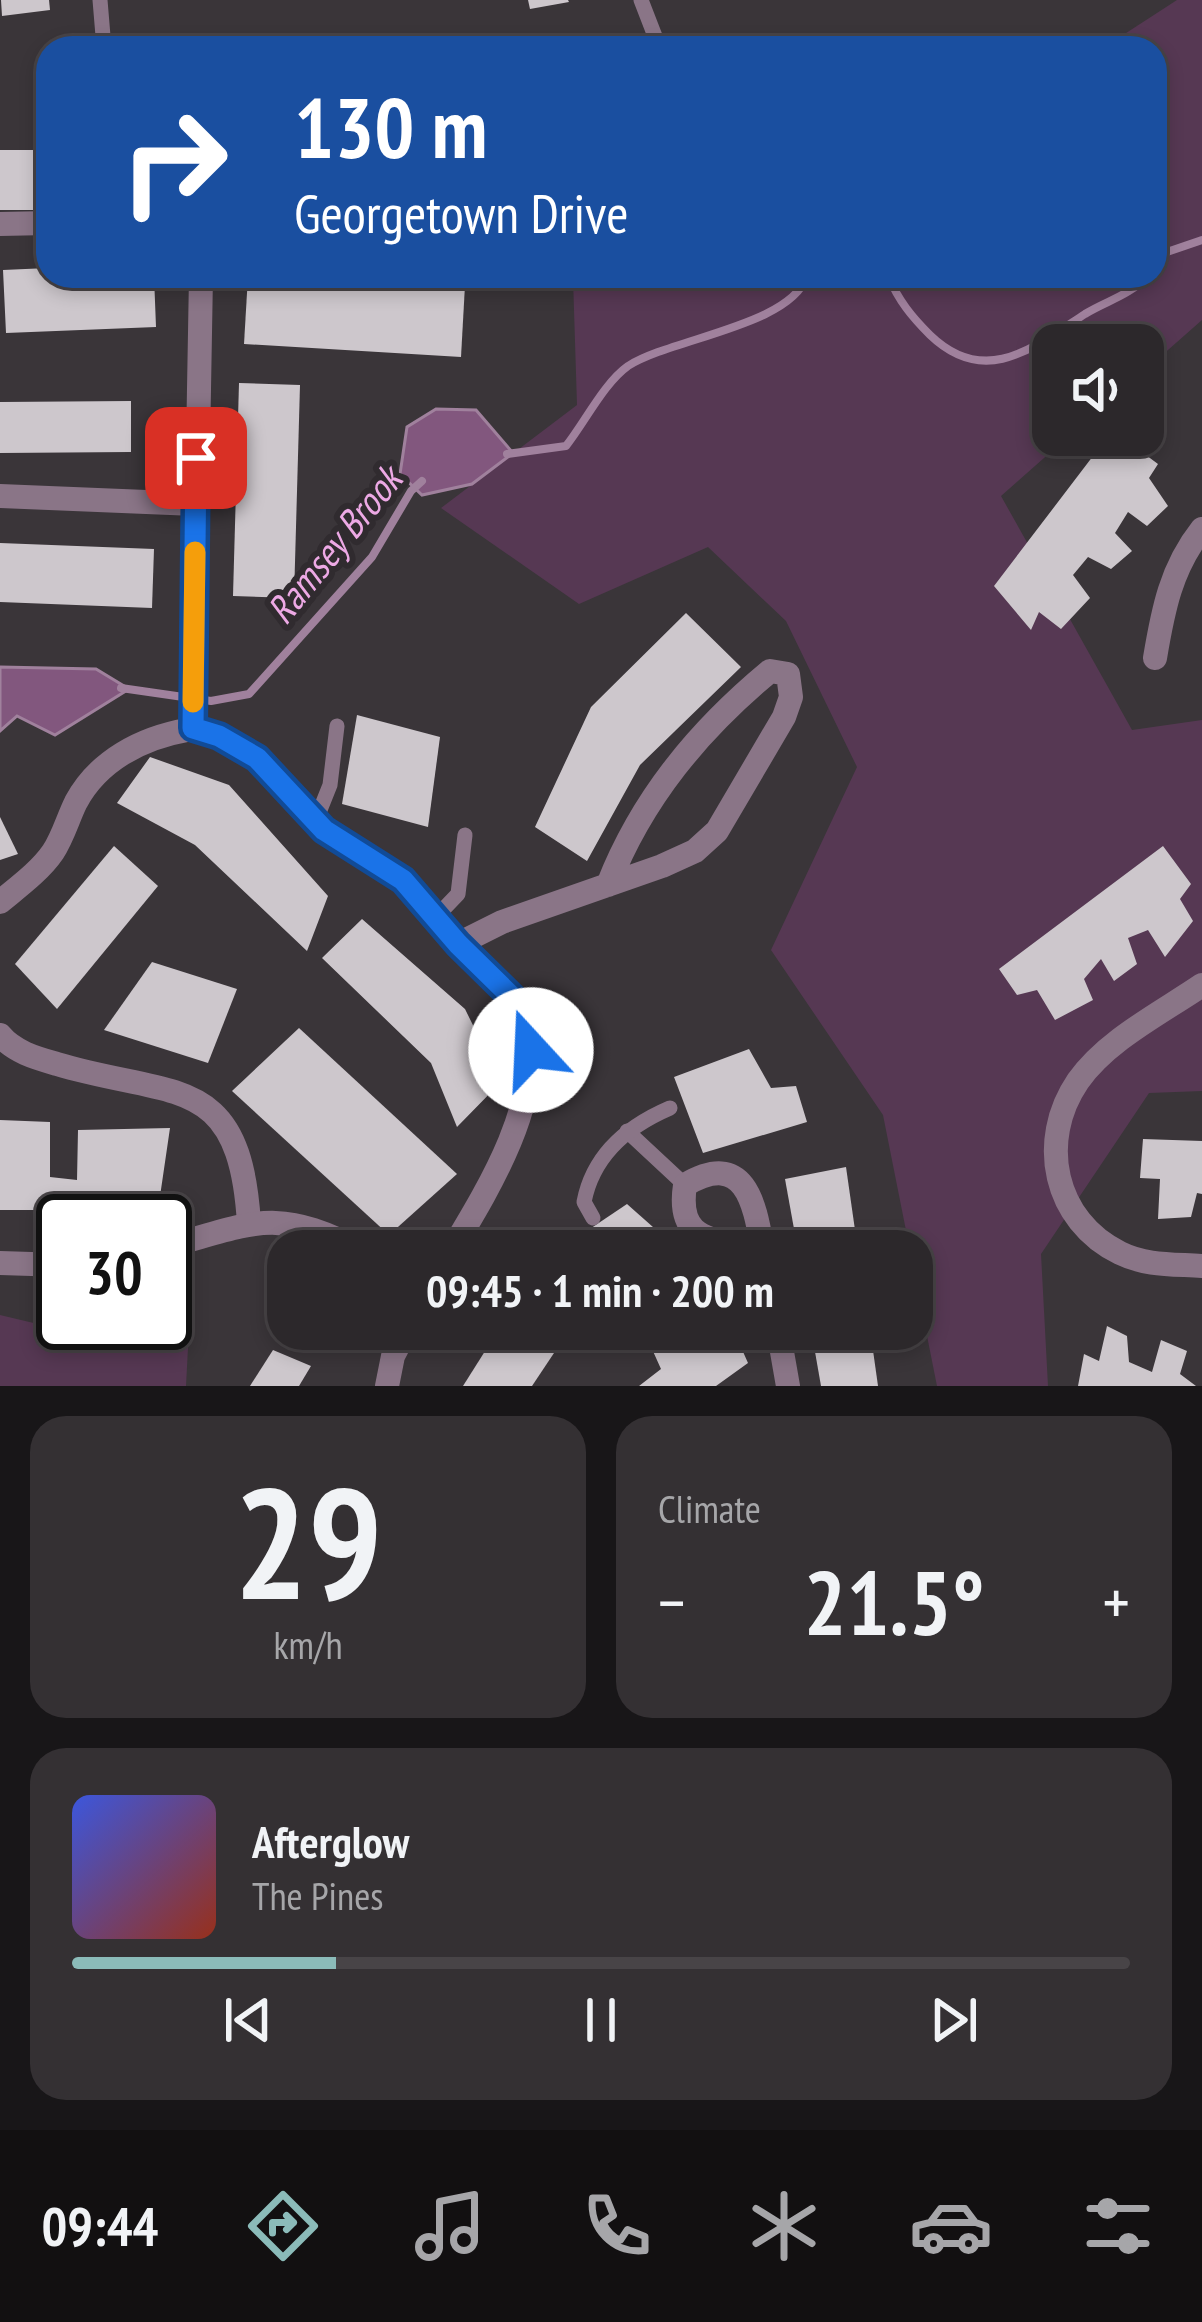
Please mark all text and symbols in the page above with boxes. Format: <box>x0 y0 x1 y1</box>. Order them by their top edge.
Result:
text: 130 m <box>294 72 487 181</box>
icon: right <box>96 84 252 240</box>
text: Georgetown Drive <box>294 178 629 248</box>
map controls <box>1032 324 1164 456</box>
button: sound <box>1032 324 1164 456</box>
pin <box>145 407 247 509</box>
icon: arrive <box>163 425 229 491</box>
water label: Ramsey Brook <box>255 452 416 634</box>
position arrow <box>468 987 594 1113</box>
speed limit sign: 30 <box>36 1194 192 1350</box>
text: 09:45 · 1 min · 200 m <box>426 1261 774 1319</box>
text: 29 <box>233 1440 383 1642</box>
text: Climate <box>658 1483 761 1534</box>
text: 21.5° <box>804 1543 984 1660</box>
text: − <box>658 1559 685 1644</box>
text: + <box>1103 1559 1130 1644</box>
text: km/h <box>273 1619 343 1670</box>
text: Afterglow <box>252 1812 409 1870</box>
text: The Pines <box>252 1870 383 1921</box>
icon: previous <box>215 1987 281 2053</box>
icon: pause <box>568 1987 634 2053</box>
icon: next <box>921 1987 987 2053</box>
icon: directions <box>241 2184 325 2268</box>
icon: music <box>408 2184 492 2268</box>
icon: phone <box>575 2184 659 2268</box>
icon: climate <box>742 2184 826 2268</box>
icon: car <box>909 2184 993 2268</box>
icon: filters <box>1076 2184 1160 2268</box>
text: 09:44 <box>42 2191 158 2261</box>

